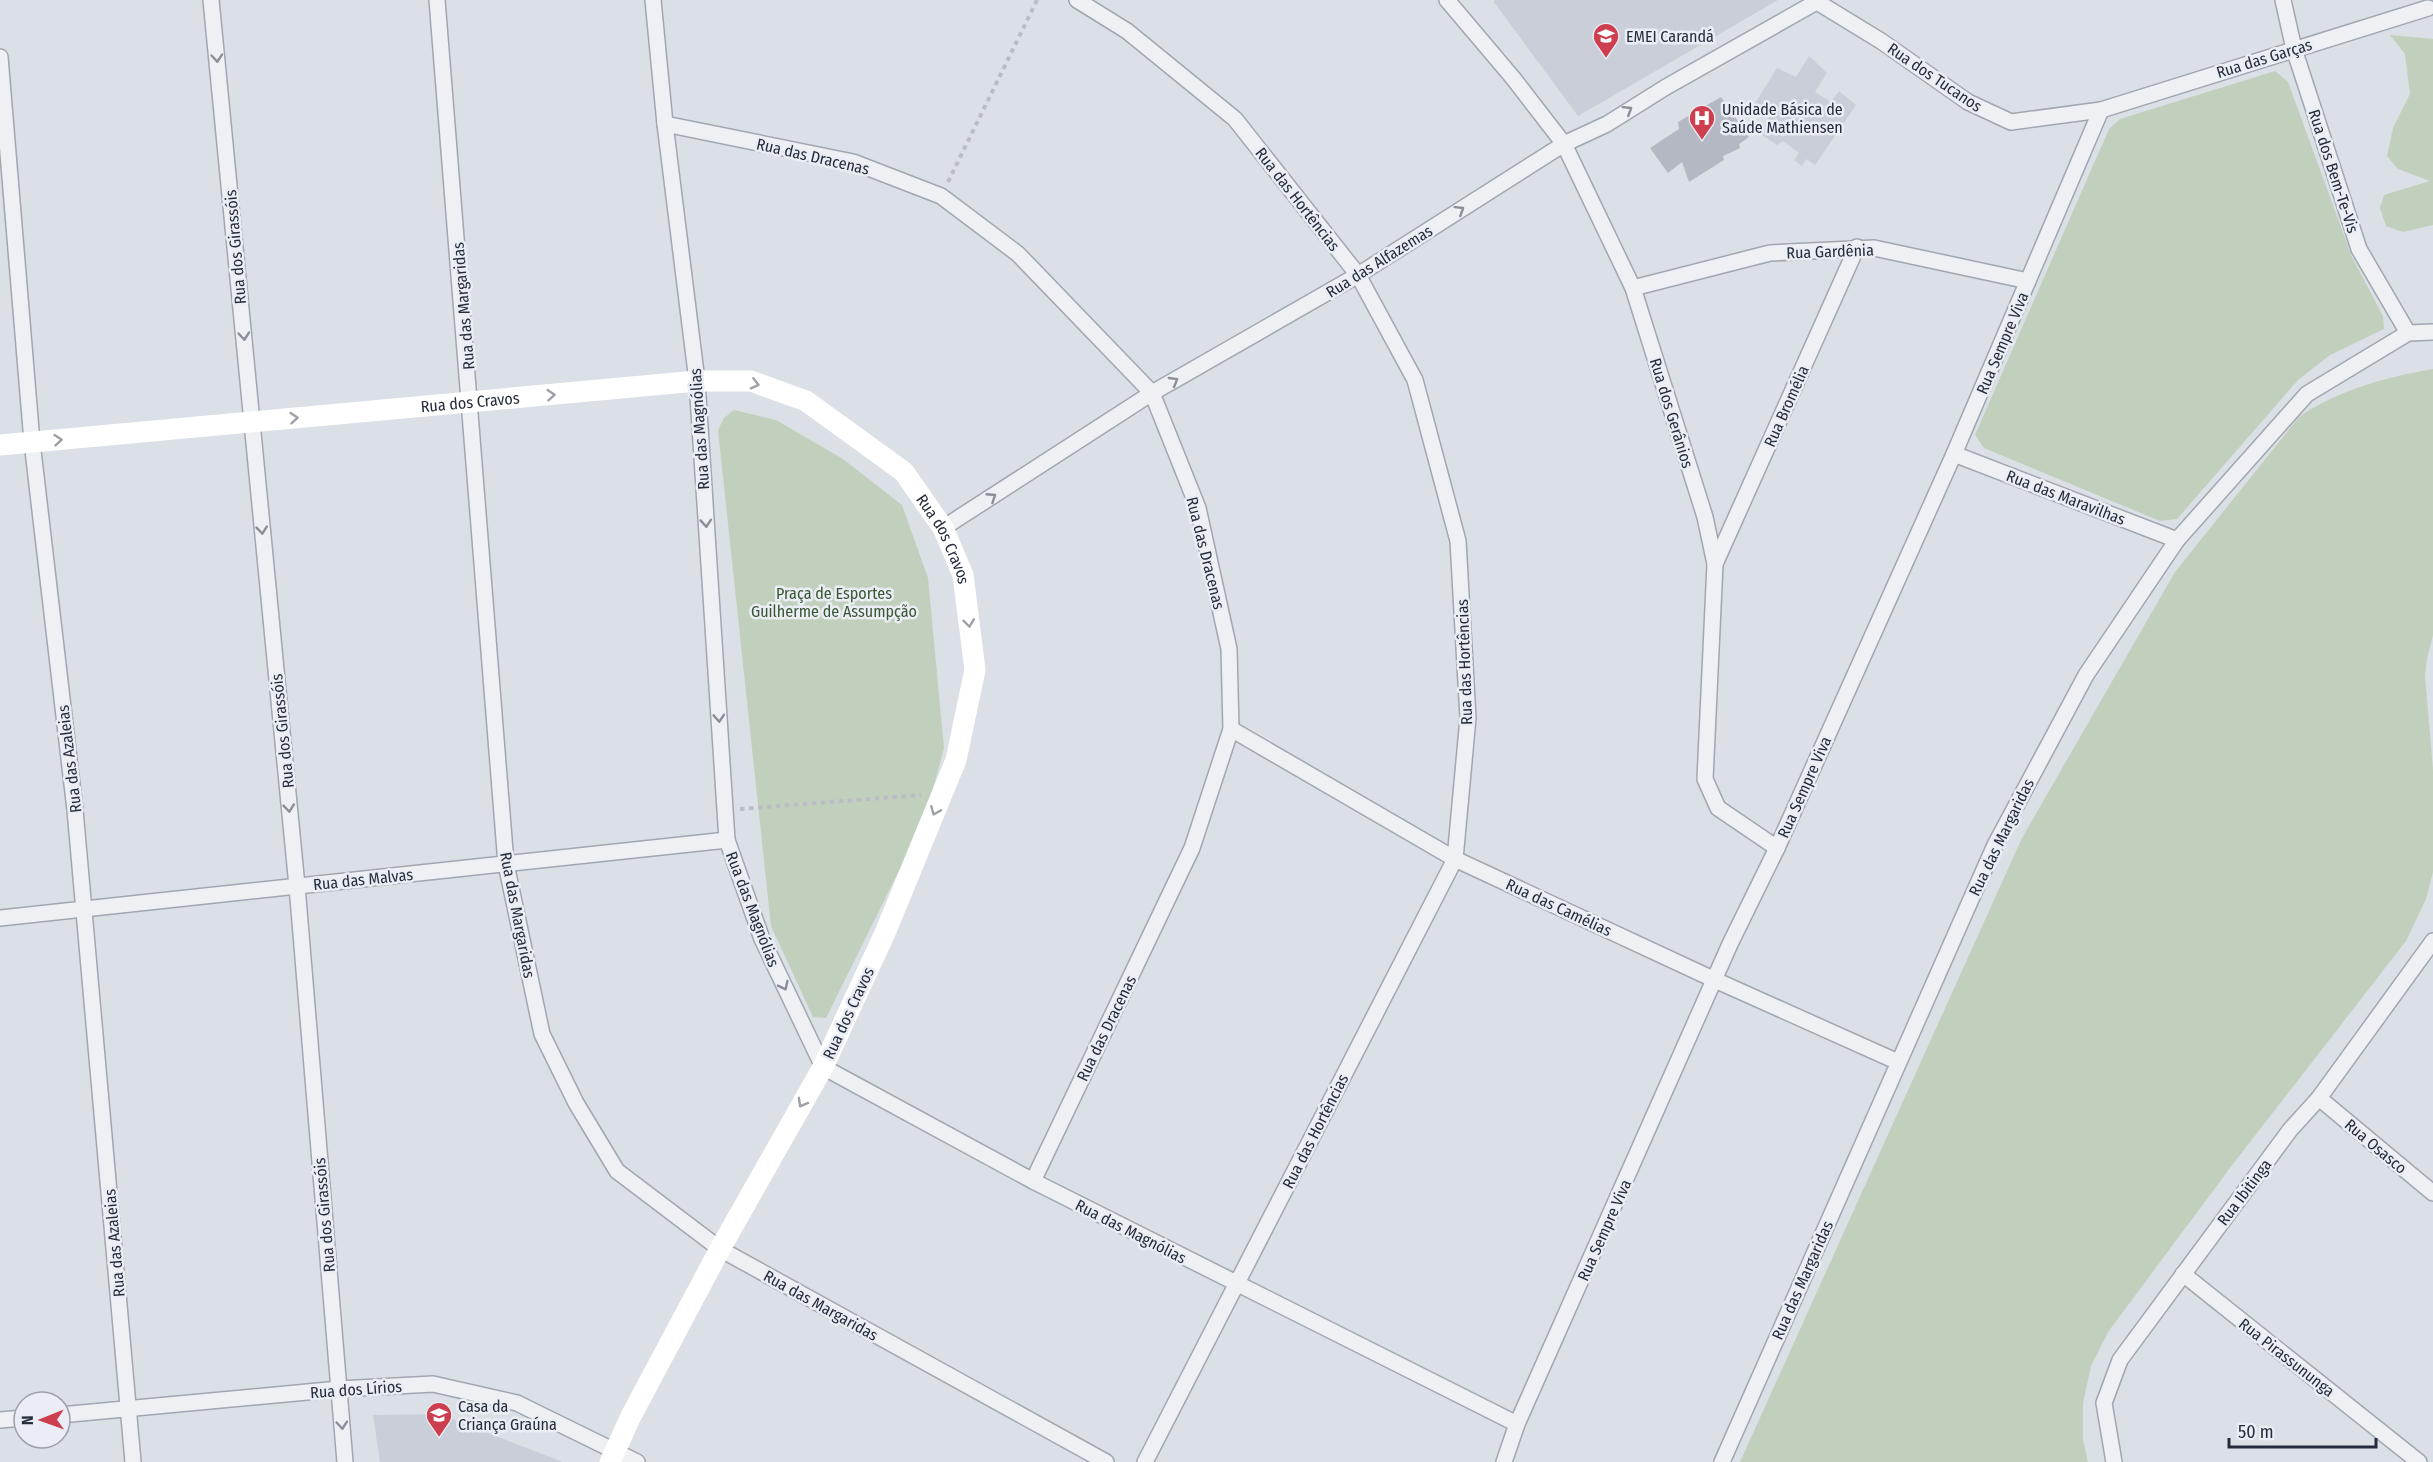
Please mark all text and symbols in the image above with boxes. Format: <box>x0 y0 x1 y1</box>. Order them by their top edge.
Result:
school or university icon: EMEI Carandá <box>1591 21 1621 59</box>
place label: EMEI Carandá <box>1626 27 1714 46</box>
street label: Rua das Garças <box>2214 35 2314 82</box>
street label: Rua dos Tucanos <box>1884 39 1986 116</box>
one-way arrow <box>210 54 223 63</box>
place label: Unidade Básica de Saúde Mathiensen <box>1722 100 1843 137</box>
hospital icon: Unidade Básica de Saúde Mathiensen <box>1687 103 1717 141</box>
one-way arrow <box>1622 106 1632 118</box>
street label: Rua dos Bem-Te-Vis <box>2305 107 2363 236</box>
street label: Rua das Dracenas <box>755 134 871 179</box>
street label: Rua das Hortências <box>1251 144 1344 255</box>
street label: Rua dos Girassóis <box>221 189 250 305</box>
one-way arrow <box>1454 206 1465 217</box>
street label: Rua das Alfazemas <box>1323 221 1436 302</box>
street label: Rua Gardênia <box>1786 240 1874 263</box>
street label: Rua das Margaridas <box>448 241 479 371</box>
street label: Rua Sempre Viva <box>1972 289 2033 397</box>
one-way arrow <box>237 331 250 341</box>
street label: Rua dos Gerânios <box>1646 356 1697 471</box>
street label: Rua Bromélia <box>1760 362 1813 450</box>
street label: Rua das Magnólias <box>686 367 713 490</box>
one-way arrow <box>750 376 760 389</box>
one-way arrow <box>1168 376 1178 388</box>
street label: Rua dos Cravos <box>420 388 521 416</box>
one-way arrow <box>547 389 556 402</box>
one-way arrow <box>290 412 299 425</box>
one-way arrow <box>54 434 63 447</box>
street label: Rua das Maravilhas <box>2004 466 2128 529</box>
street label: Rua dos Cravos <box>912 491 973 585</box>
one-way arrow <box>986 492 996 504</box>
street label: Rua das Dracenas <box>1182 495 1229 611</box>
one-way arrow <box>700 519 713 528</box>
one-way arrow <box>255 526 268 535</box>
park label: Praça de Esportes Guilherme de Assumpção <box>751 584 917 621</box>
street label: Rua das Hortências <box>1453 599 1476 725</box>
one-way arrow <box>962 618 974 627</box>
street label: Rua dos Girassóis <box>267 673 298 789</box>
street label: Rua das Azaleias <box>53 704 86 814</box>
one-way arrow <box>712 714 725 723</box>
street label: Rua Sempre Viva <box>1774 733 1835 841</box>
street label: Rua das Margaridas <box>1965 775 2038 899</box>
one-way arrow <box>282 803 295 812</box>
one-way arrow <box>930 805 942 816</box>
street label: Rua das Magnólias <box>722 849 783 970</box>
street label: Rua das Margaridas <box>496 850 539 980</box>
street label: Rua das Malvas <box>312 865 414 894</box>
street label: Rua das Camélias <box>1503 875 1615 940</box>
street label: Rua dos Cravos <box>819 964 878 1062</box>
street label: Rua das Dracenas <box>1073 972 1140 1084</box>
one-way arrow <box>776 979 788 990</box>
street label: Rua das Hortências <box>1278 1071 1353 1192</box>
one-way arrow <box>798 1097 810 1107</box>
street label: Rua Osasco <box>2341 1115 2411 1178</box>
street label: Rua Ibitinga <box>2213 1155 2276 1229</box>
street label: Rua dos Girassóis <box>310 1157 339 1273</box>
street label: Rua Sempre Viva <box>1574 1176 1635 1284</box>
street label: Rua das Azaleias <box>100 1188 129 1298</box>
street label: Rua das Magnólias <box>1072 1195 1190 1268</box>
street label: Rua das Margaridas <box>1768 1218 1837 1343</box>
street label: Rua das Margaridas <box>760 1266 881 1345</box>
street label: Rua Pirassununga <box>2235 1314 2338 1401</box>
street label: Rua dos Lírios <box>309 1377 403 1402</box>
north arrow <box>12 1390 72 1450</box>
place label: Casa da Criança Graúna <box>458 1397 557 1434</box>
school or university icon: Casa da Criança Graúna <box>424 1400 454 1438</box>
scale bar <box>2229 1411 2376 1449</box>
text: N <box>18 1415 37 1425</box>
one-way arrow <box>335 1421 348 1430</box>
text: 50 m <box>2238 1421 2274 1443</box>

